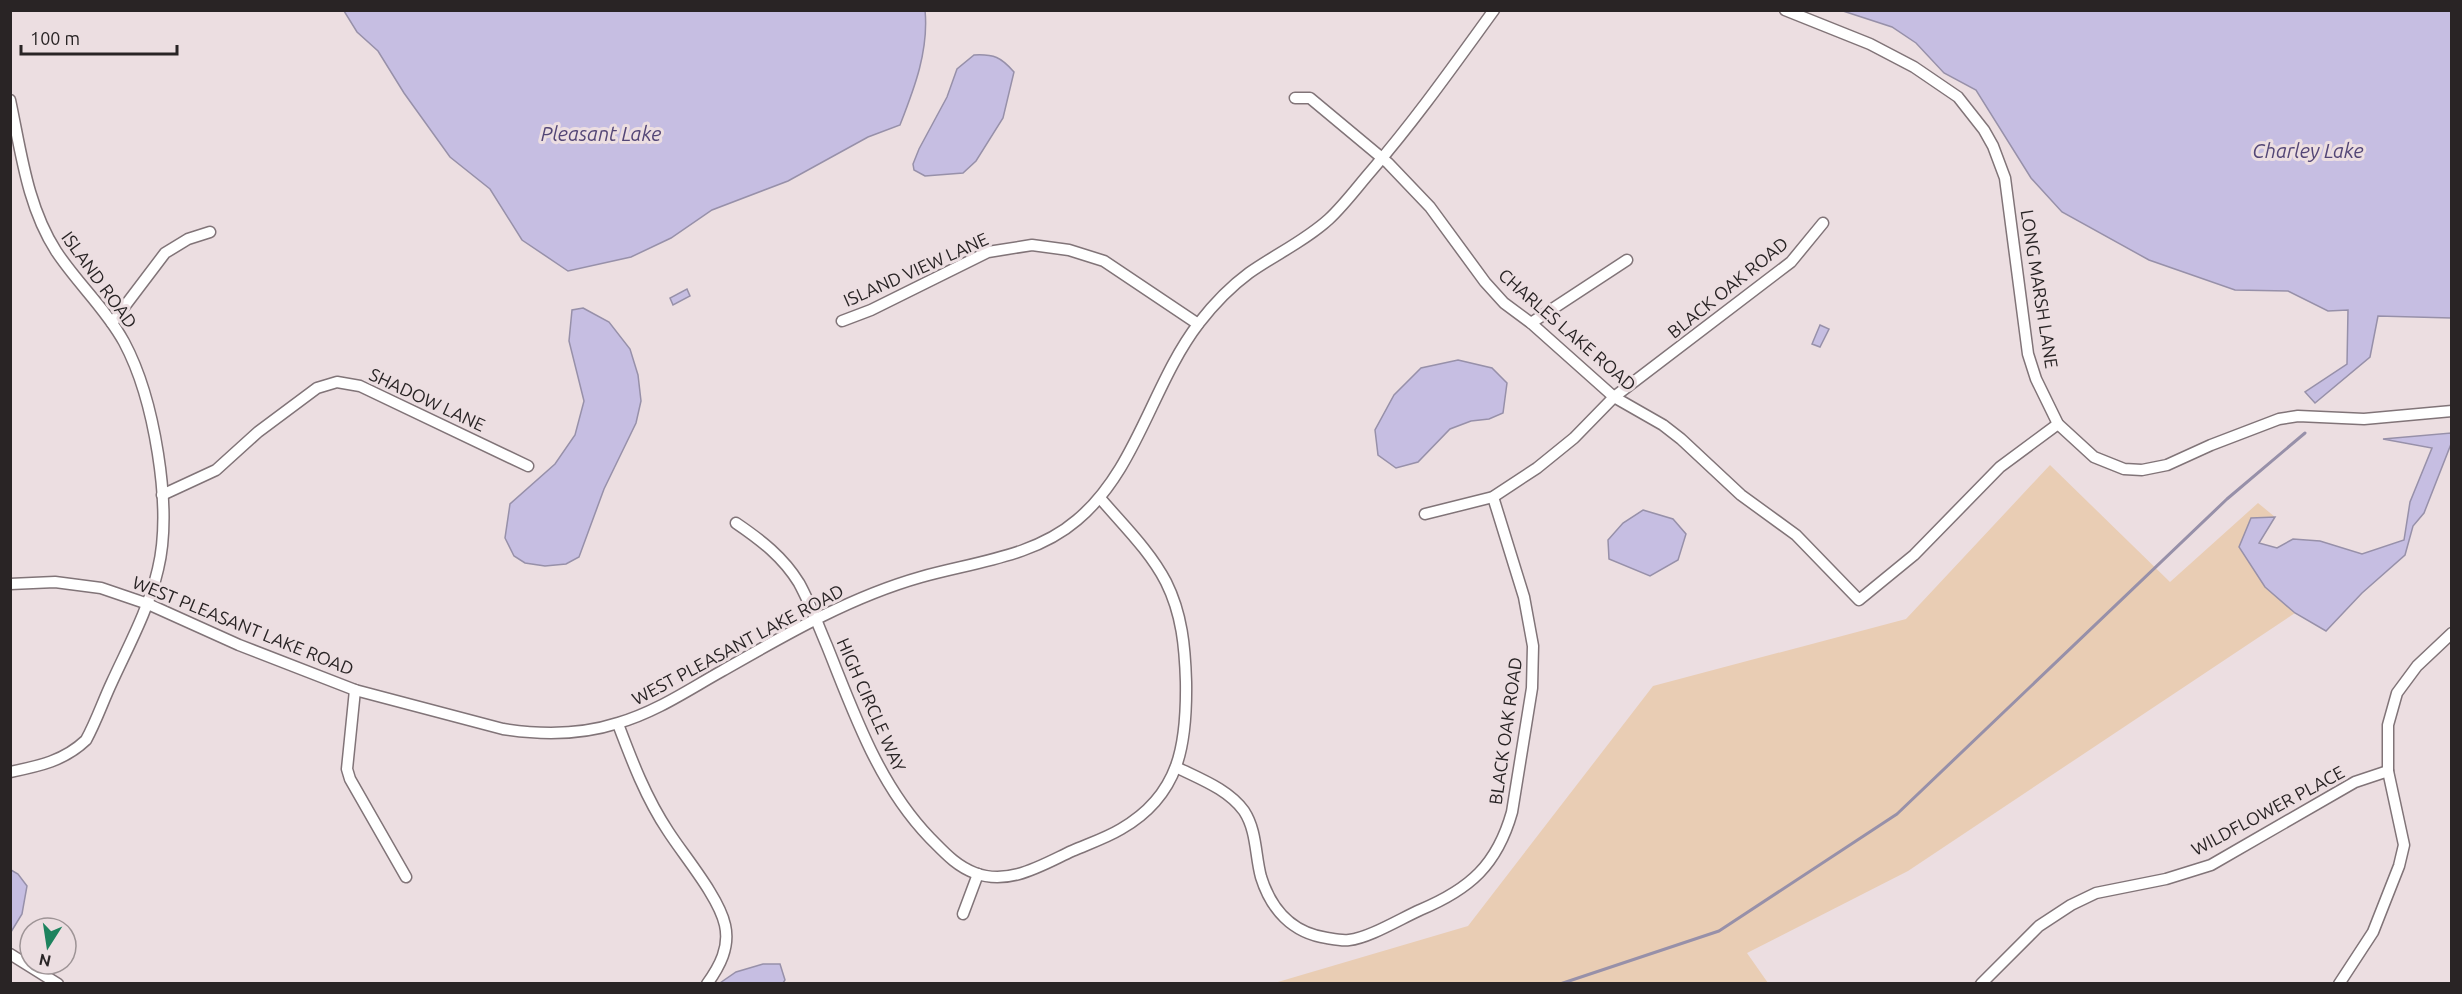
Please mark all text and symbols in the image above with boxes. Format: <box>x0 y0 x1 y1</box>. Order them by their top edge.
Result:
scale bar <box>21 18 177 56</box>
text: 100 m <box>30 28 80 48</box>
water label: Pleasant Lake <box>541 122 661 145</box>
water label: Charley Lake <box>2252 139 2364 162</box>
street label: LONG MARSH LANE <box>2018 208 2062 370</box>
street label: ISLAND ROAD <box>58 227 142 332</box>
street label: ISLAND VIEW LANE <box>840 228 991 310</box>
street label: BLACK OAK ROAD <box>1663 233 1791 342</box>
street label: CHARLES LAKE ROAD <box>1495 264 1640 394</box>
street label: SHADOW LANE <box>366 364 488 435</box>
street label: WEST PLEASANT LAKE ROAD <box>130 571 357 679</box>
street label: WEST PLEASANT LAKE ROAD <box>628 580 847 708</box>
street label: HIGH CIRCLE WAY <box>833 635 911 775</box>
street label: BLACK OAK ROAD <box>1485 656 1525 806</box>
street label: WILDFLOWER PLACE <box>2188 761 2347 859</box>
north arrow <box>18 916 78 976</box>
text: N <box>37 951 53 971</box>

